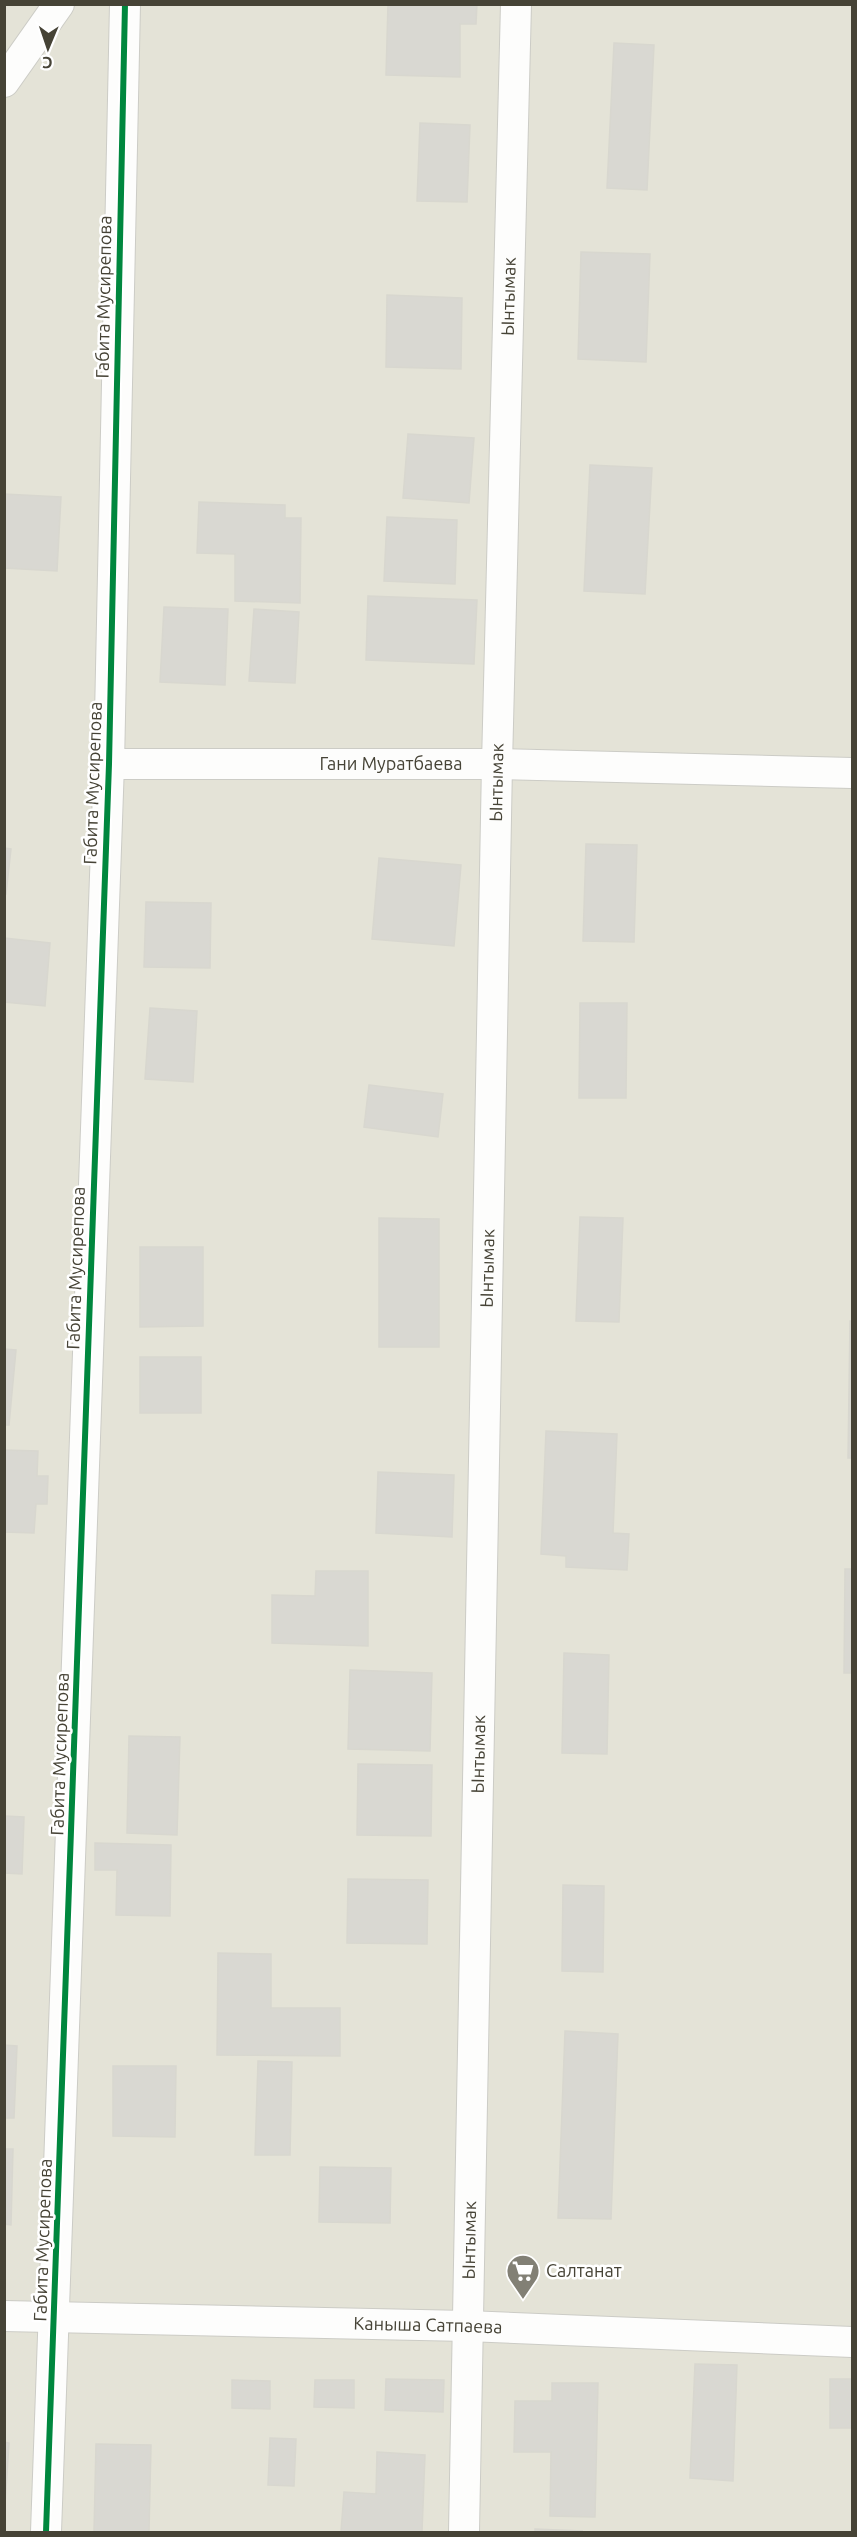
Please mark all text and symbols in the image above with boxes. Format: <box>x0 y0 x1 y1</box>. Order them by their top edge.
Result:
north arrow <box>18 18 78 78</box>
text: С <box>42 54 53 72</box>
street label: Габита Мусирепова <box>92 215 114 379</box>
street label: Ынтымак <box>497 257 519 336</box>
street label: Габита Мусирепова <box>79 701 105 865</box>
street label: Ынтымак <box>485 743 507 822</box>
street label: Гани Муратбаева <box>319 753 463 773</box>
street label: Габита Мусирепова <box>62 1186 88 1350</box>
street label: Ынтымак <box>476 1229 497 1308</box>
street label: Габита Мусирепова <box>46 1672 72 1836</box>
street label: Ынтымак <box>467 1715 488 1794</box>
street label: Габита Мусирепова <box>29 2158 55 2322</box>
street label: Ынтымак <box>458 2201 479 2280</box>
supermarket icon: Салтанат <box>505 2253 541 2300</box>
place label: Салтанат <box>546 2260 622 2280</box>
street label: Каныша Сатпаева <box>353 2313 503 2336</box>

